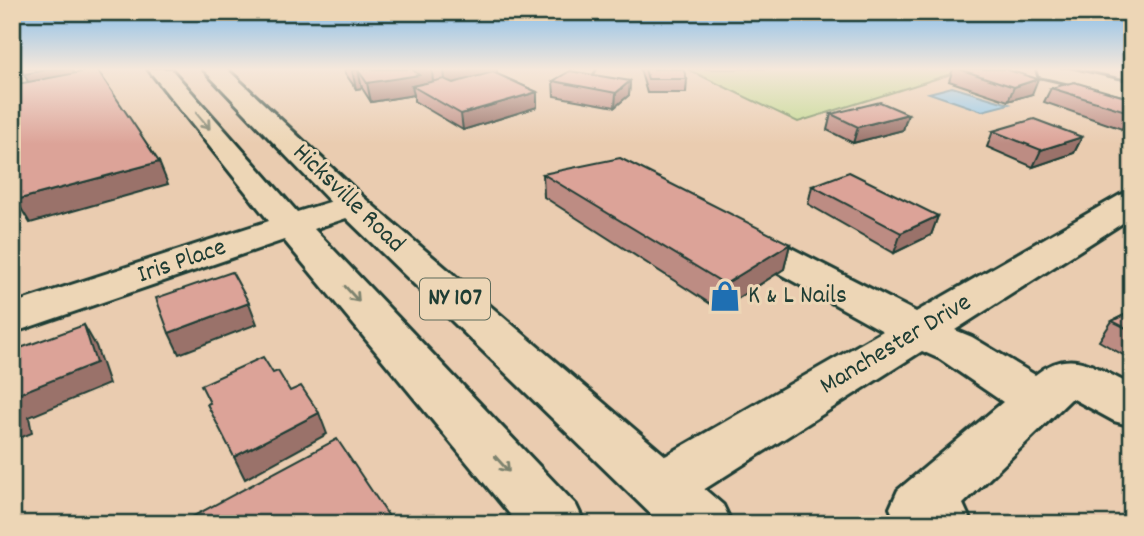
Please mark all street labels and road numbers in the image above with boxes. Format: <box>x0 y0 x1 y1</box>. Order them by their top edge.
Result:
street label: Hicksville Road <box>283 136 413 262</box>
street label: Iris Place <box>133 230 231 294</box>
road number: NY 107 <box>420 278 490 320</box>
street label: Manchester Drive <box>813 285 979 405</box>

